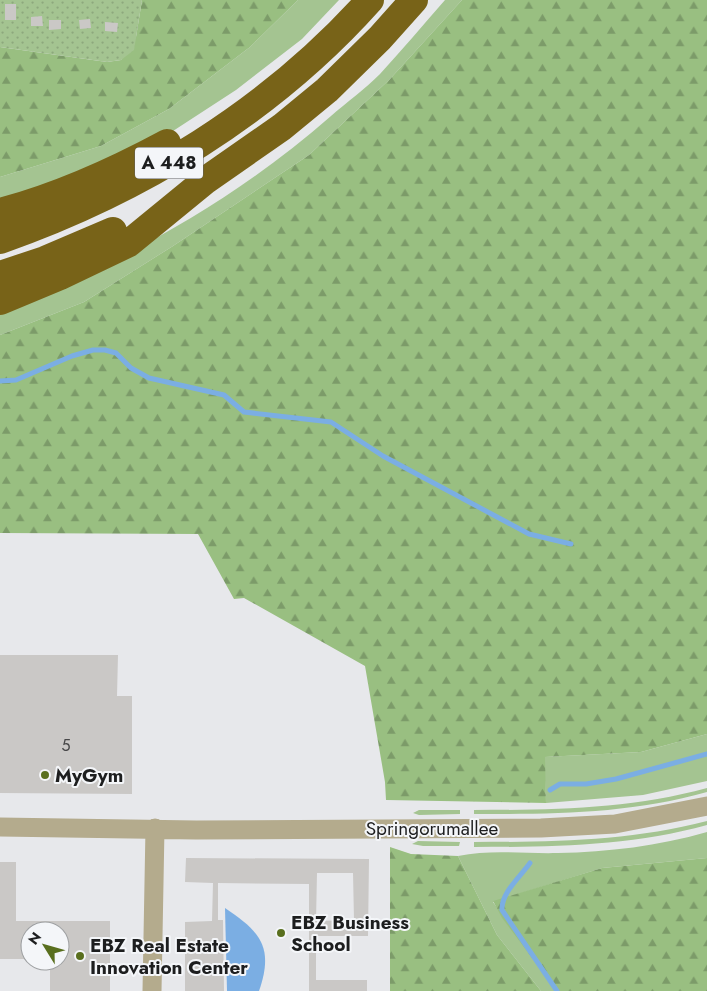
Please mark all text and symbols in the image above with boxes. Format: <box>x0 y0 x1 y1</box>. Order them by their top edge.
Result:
road number: A 448 <box>135 148 203 178</box>
house number: 5 <box>61 734 71 757</box>
place label: MyGym <box>55 762 123 789</box>
marker: MyGym <box>39 769 51 781</box>
street label: Springorumallee <box>366 815 499 842</box>
place label: EBZ Business School <box>291 909 409 958</box>
north arrow <box>20 921 70 971</box>
marker: EBZ Business School <box>275 927 287 939</box>
text: N <box>23 928 46 949</box>
place label: EBZ Real Estate Innovation Center <box>90 932 248 981</box>
marker: EBZ Real Estate Innovation Center <box>74 950 86 962</box>

